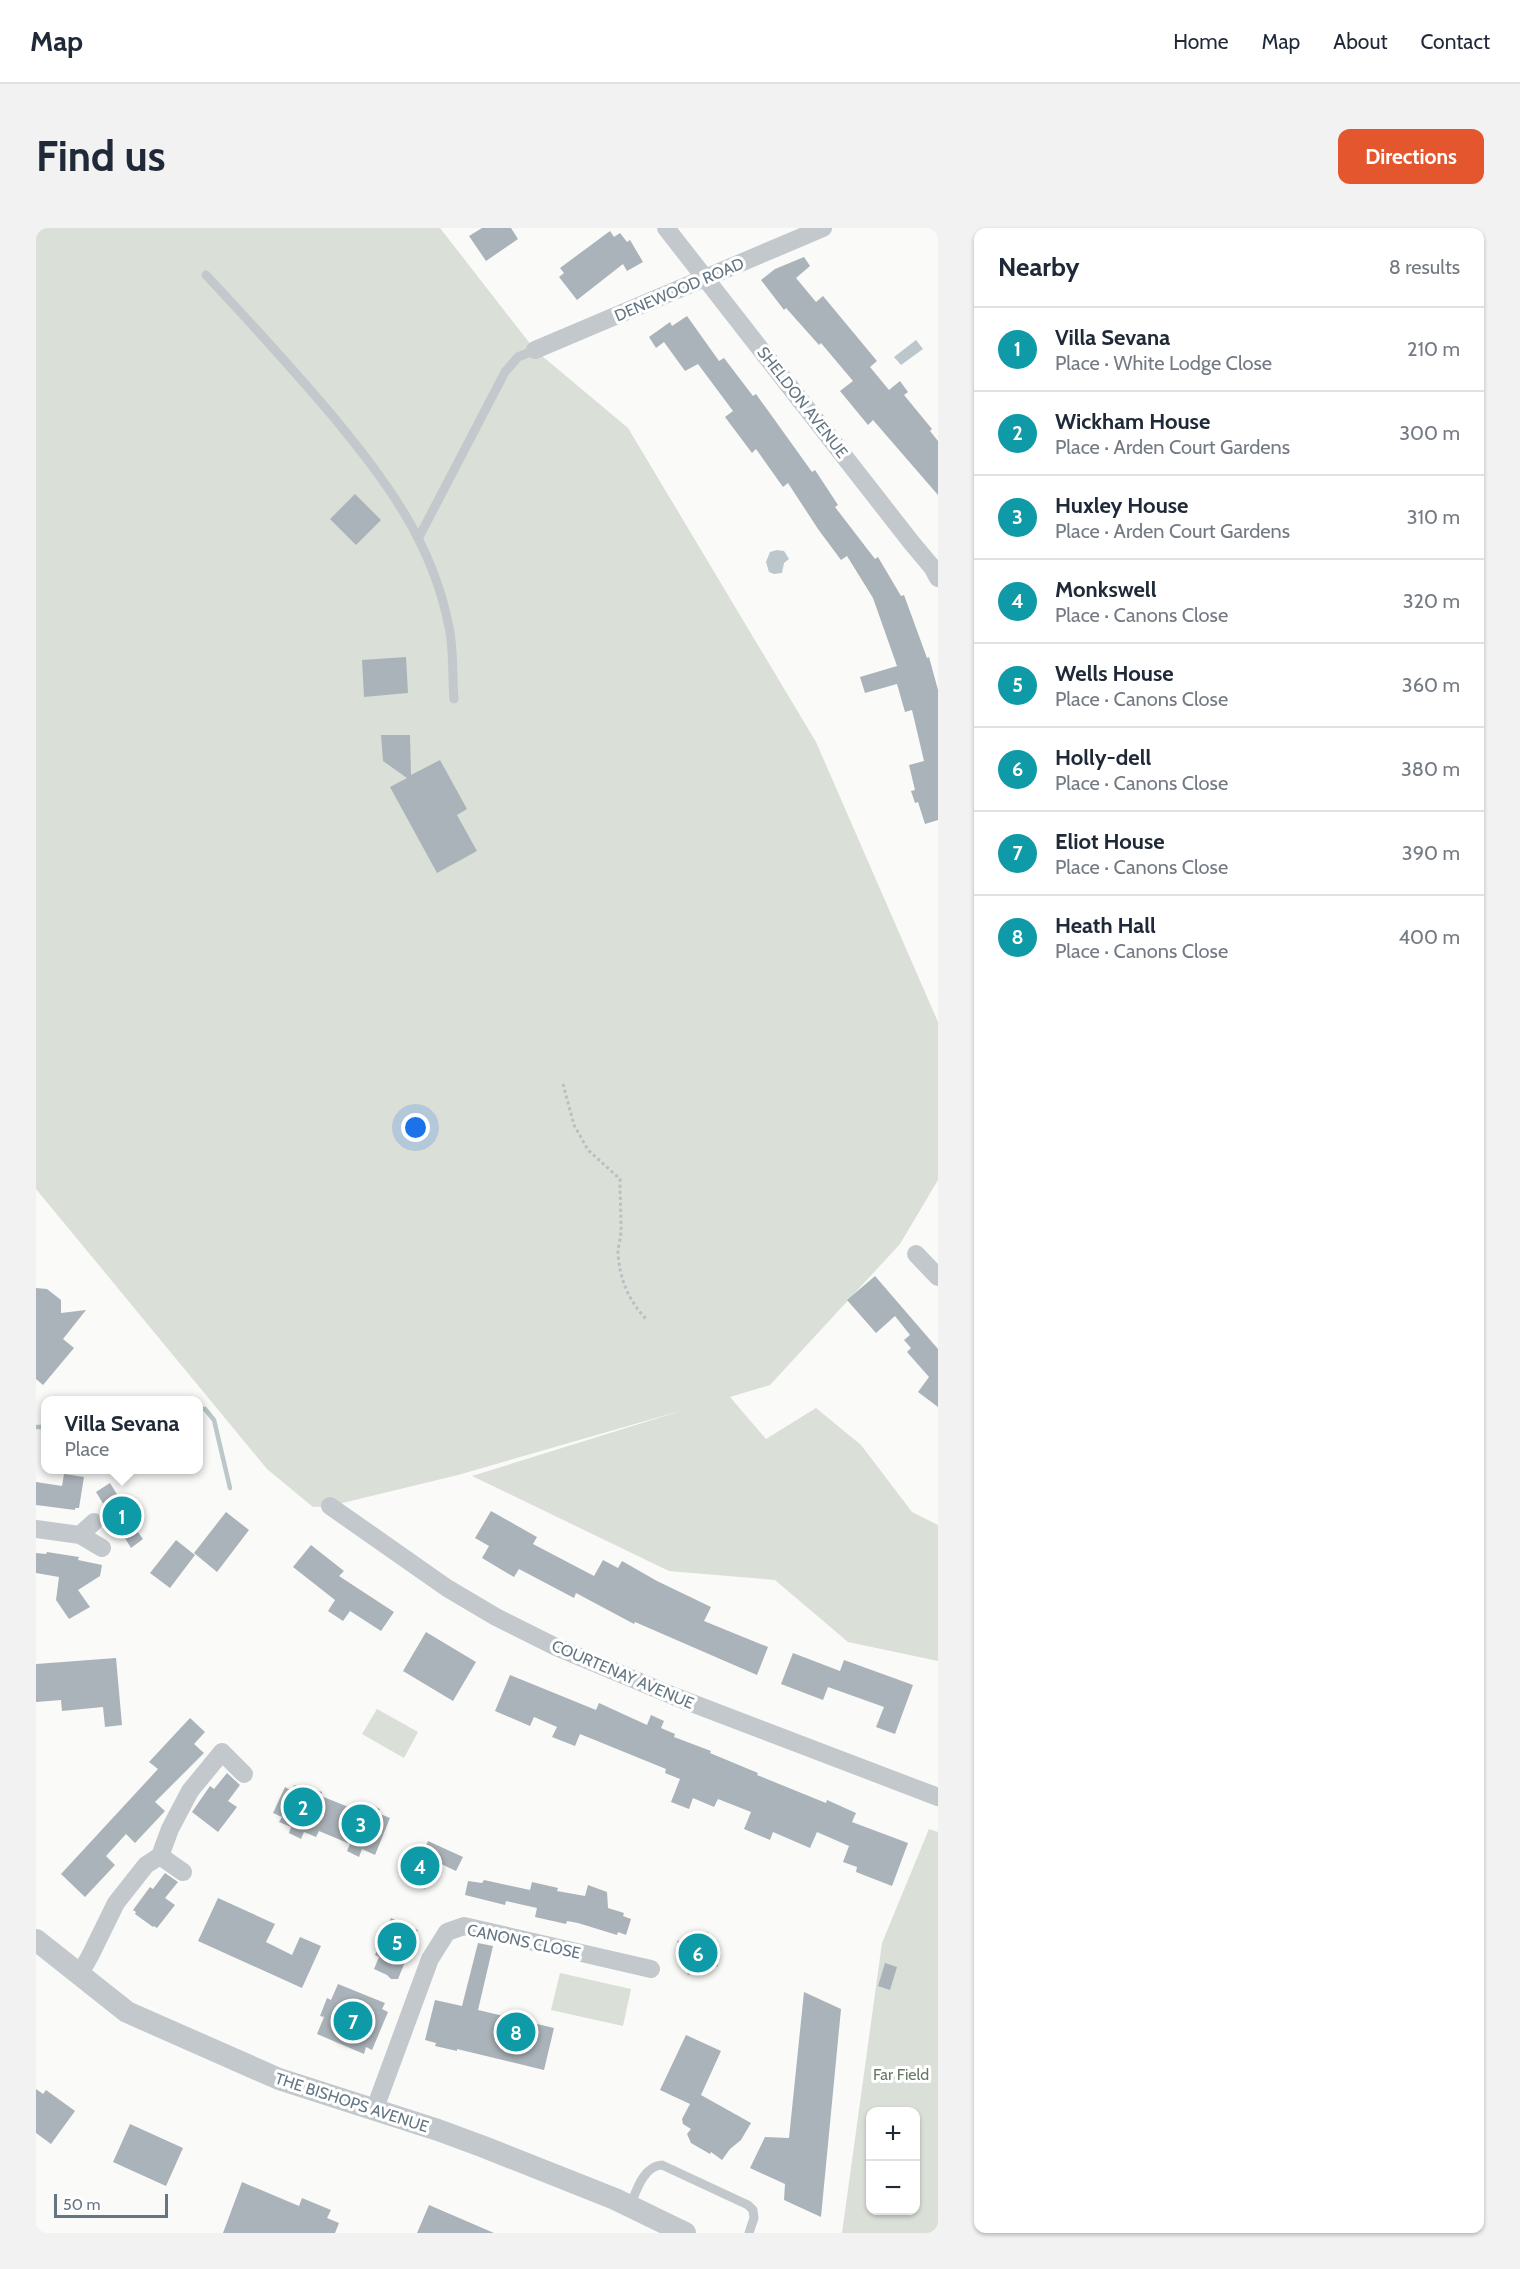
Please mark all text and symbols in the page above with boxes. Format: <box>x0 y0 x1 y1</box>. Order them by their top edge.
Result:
text: Map <box>30 24 83 58</box>
text: Home <box>1173 29 1229 54</box>
text: Map <box>1262 29 1300 54</box>
text: About <box>1333 29 1387 54</box>
text: Contact <box>1420 29 1490 54</box>
button: Directions <box>1338 129 1484 184</box>
text: Find us <box>36 130 165 182</box>
text: Nearby <box>998 251 1079 283</box>
street label: DENEWOOD ROAD <box>612 254 747 325</box>
text: 8 results <box>1389 255 1460 279</box>
text: Villa Sevana <box>1055 324 1170 351</box>
text: 1 <box>1014 337 1021 361</box>
text: 210 m <box>1407 337 1460 361</box>
street label: SHELDON AVENUE <box>753 343 852 462</box>
text: Place · White Lodge Close <box>1055 351 1272 375</box>
text: Wickham House <box>1055 408 1210 435</box>
text: 2 <box>1012 421 1023 445</box>
text: 300 m <box>1399 421 1460 445</box>
text: Place · Arden Court Gardens <box>1055 435 1290 459</box>
text: Huxley House <box>1055 492 1188 519</box>
text: 3 <box>1012 505 1023 529</box>
text: 310 m <box>1407 505 1460 529</box>
text: Place · Arden Court Gardens <box>1055 519 1290 543</box>
text: Monkswell <box>1055 576 1156 603</box>
text: 4 <box>1011 589 1024 613</box>
text: 320 m <box>1403 589 1460 613</box>
text: Place · Canons Close <box>1055 603 1228 627</box>
text: Wells House <box>1055 660 1174 687</box>
text: 5 <box>1012 673 1023 697</box>
text: 360 m <box>1402 673 1460 697</box>
text: Place · Canons Close <box>1055 687 1228 711</box>
text: Holly-dell <box>1055 744 1151 771</box>
text: 6 <box>1012 757 1023 781</box>
text: 380 m <box>1401 757 1460 781</box>
text: Place · Canons Close <box>1055 771 1228 795</box>
text: Eliot House <box>1055 828 1165 855</box>
text: 7 <box>1012 841 1023 865</box>
text: 390 m <box>1402 841 1460 865</box>
text: Place · Canons Close <box>1055 855 1228 879</box>
text: Heath Hall <box>1055 912 1156 939</box>
text: 8 <box>1011 925 1024 949</box>
text: 400 m <box>1398 925 1460 949</box>
text: Place · Canons Close <box>1055 939 1228 963</box>
your location <box>401 1113 430 1142</box>
popup <box>41 1396 203 1474</box>
text: Villa Sevana <box>64 1410 180 1437</box>
text: Place <box>64 1437 109 1461</box>
pin: 1 <box>102 1494 142 1538</box>
street label: COURTENAY AVENUE <box>549 1636 697 1713</box>
pin: 2 <box>284 1784 322 1830</box>
pin: 3 <box>342 1802 380 1846</box>
pin: 4 <box>400 1844 440 1888</box>
pin: 5 <box>378 1920 416 1964</box>
street label: CANONS CLOSE <box>465 1920 582 1963</box>
pin: 6 <box>678 1930 718 1976</box>
pin: 7 <box>334 1998 372 2044</box>
pin: 8 <box>496 2010 536 2054</box>
park label: Far Field <box>873 2065 929 2084</box>
street label: THE BISHOPS AVENUE <box>273 2069 431 2136</box>
map controls <box>866 2107 920 2215</box>
button: + <box>866 2107 920 2161</box>
button: − <box>866 2161 920 2215</box>
scale bar <box>54 2191 168 2218</box>
text: 50 m <box>63 2195 100 2214</box>

